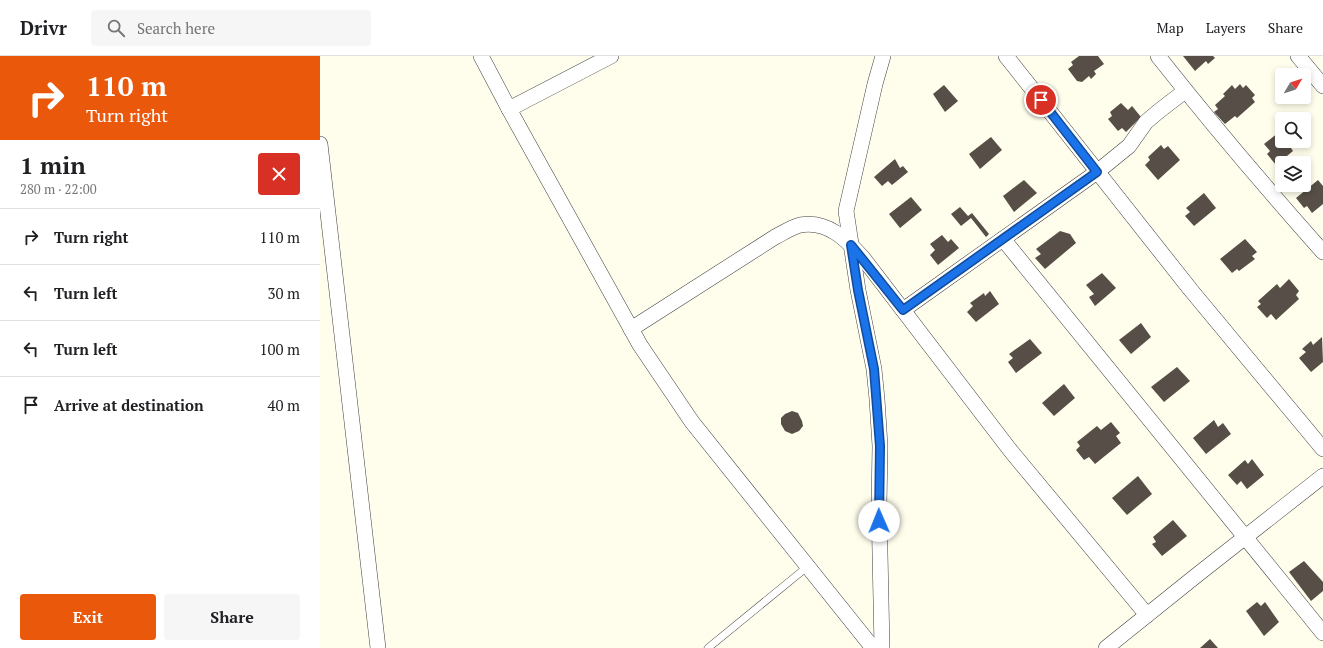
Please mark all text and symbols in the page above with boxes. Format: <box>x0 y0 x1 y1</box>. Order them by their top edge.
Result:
search box <box>91 10 371 46</box>
text: Drivr <box>20 15 67 40</box>
icon: search <box>105 17 127 39</box>
text: Search here <box>137 18 215 38</box>
text: Map <box>1157 18 1184 37</box>
text: Layers <box>1206 18 1246 37</box>
text: Share <box>1268 18 1303 37</box>
text: 110 m <box>86 67 167 104</box>
north arrow <box>1275 68 1311 104</box>
map controls <box>1275 68 1311 192</box>
icon: right <box>20 72 72 124</box>
pin <box>1024 83 1058 117</box>
icon: arrive <box>1030 89 1052 111</box>
text: Turn right <box>86 103 168 127</box>
button: search <box>1275 112 1311 148</box>
text: 1 min <box>20 149 86 181</box>
button: close <box>258 153 300 195</box>
button: layers <box>1275 156 1311 192</box>
text: 280 m · 22:00 <box>20 180 97 198</box>
icon: right <box>20 226 42 248</box>
text: Turn right <box>54 227 129 247</box>
text: 110 m <box>259 227 300 247</box>
icon: left <box>20 282 42 304</box>
text: Turn left <box>54 283 118 303</box>
text: 30 m <box>267 283 300 303</box>
icon: left <box>20 338 42 360</box>
text: Turn left <box>54 339 118 359</box>
text: 100 m <box>259 339 300 359</box>
icon: arrive <box>20 394 42 416</box>
text: Arrive at destination <box>54 395 204 415</box>
text: 40 m <box>267 395 300 415</box>
position arrow <box>858 500 900 542</box>
button: Exit <box>20 594 156 640</box>
button: Share <box>164 594 300 640</box>

